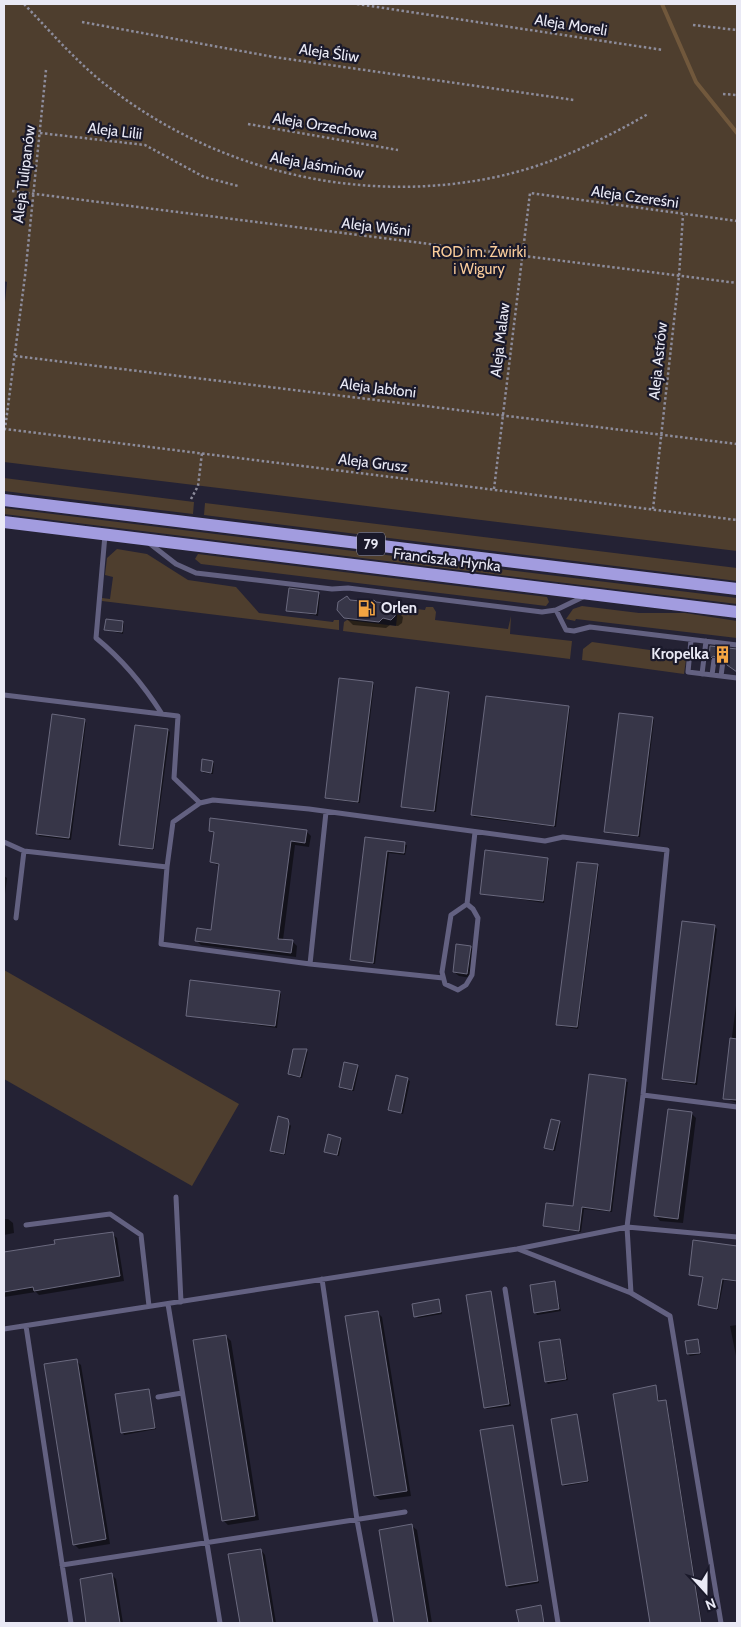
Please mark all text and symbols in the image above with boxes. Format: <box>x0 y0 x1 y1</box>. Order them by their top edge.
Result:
street label: Aleja Moreli <box>533 10 609 40</box>
street label: Aleja Śliw <box>298 39 360 66</box>
street label: Aleja Orzechowa <box>271 109 380 143</box>
street label: Aleja Lilii <box>87 119 143 143</box>
street label: Aleja Tulipanów <box>9 124 39 224</box>
street label: Aleja Jaśminów <box>269 148 365 182</box>
street label: Aleja Czereśni <box>590 182 680 212</box>
street label: Aleja Wiśni <box>341 214 411 240</box>
park label: ROD im. Żwirki i Wigury <box>432 242 526 278</box>
street label: Aleja Malaw <box>487 302 514 378</box>
street label: Aleja Astrów <box>645 321 671 401</box>
street label: Aleja Jabłoni <box>339 374 417 402</box>
street label: Aleja Grusz <box>337 450 409 476</box>
road number: 79 <box>357 532 385 556</box>
street label: Franciszka Hynka <box>392 544 503 576</box>
fuel station icon: Orlen <box>357 598 377 618</box>
place label: Orlen <box>381 599 417 617</box>
building icon: Kropelka <box>713 644 733 664</box>
place label: Kropelka <box>651 645 710 663</box>
north arrow <box>681 1567 731 1617</box>
text: N <box>703 1594 719 1614</box>

